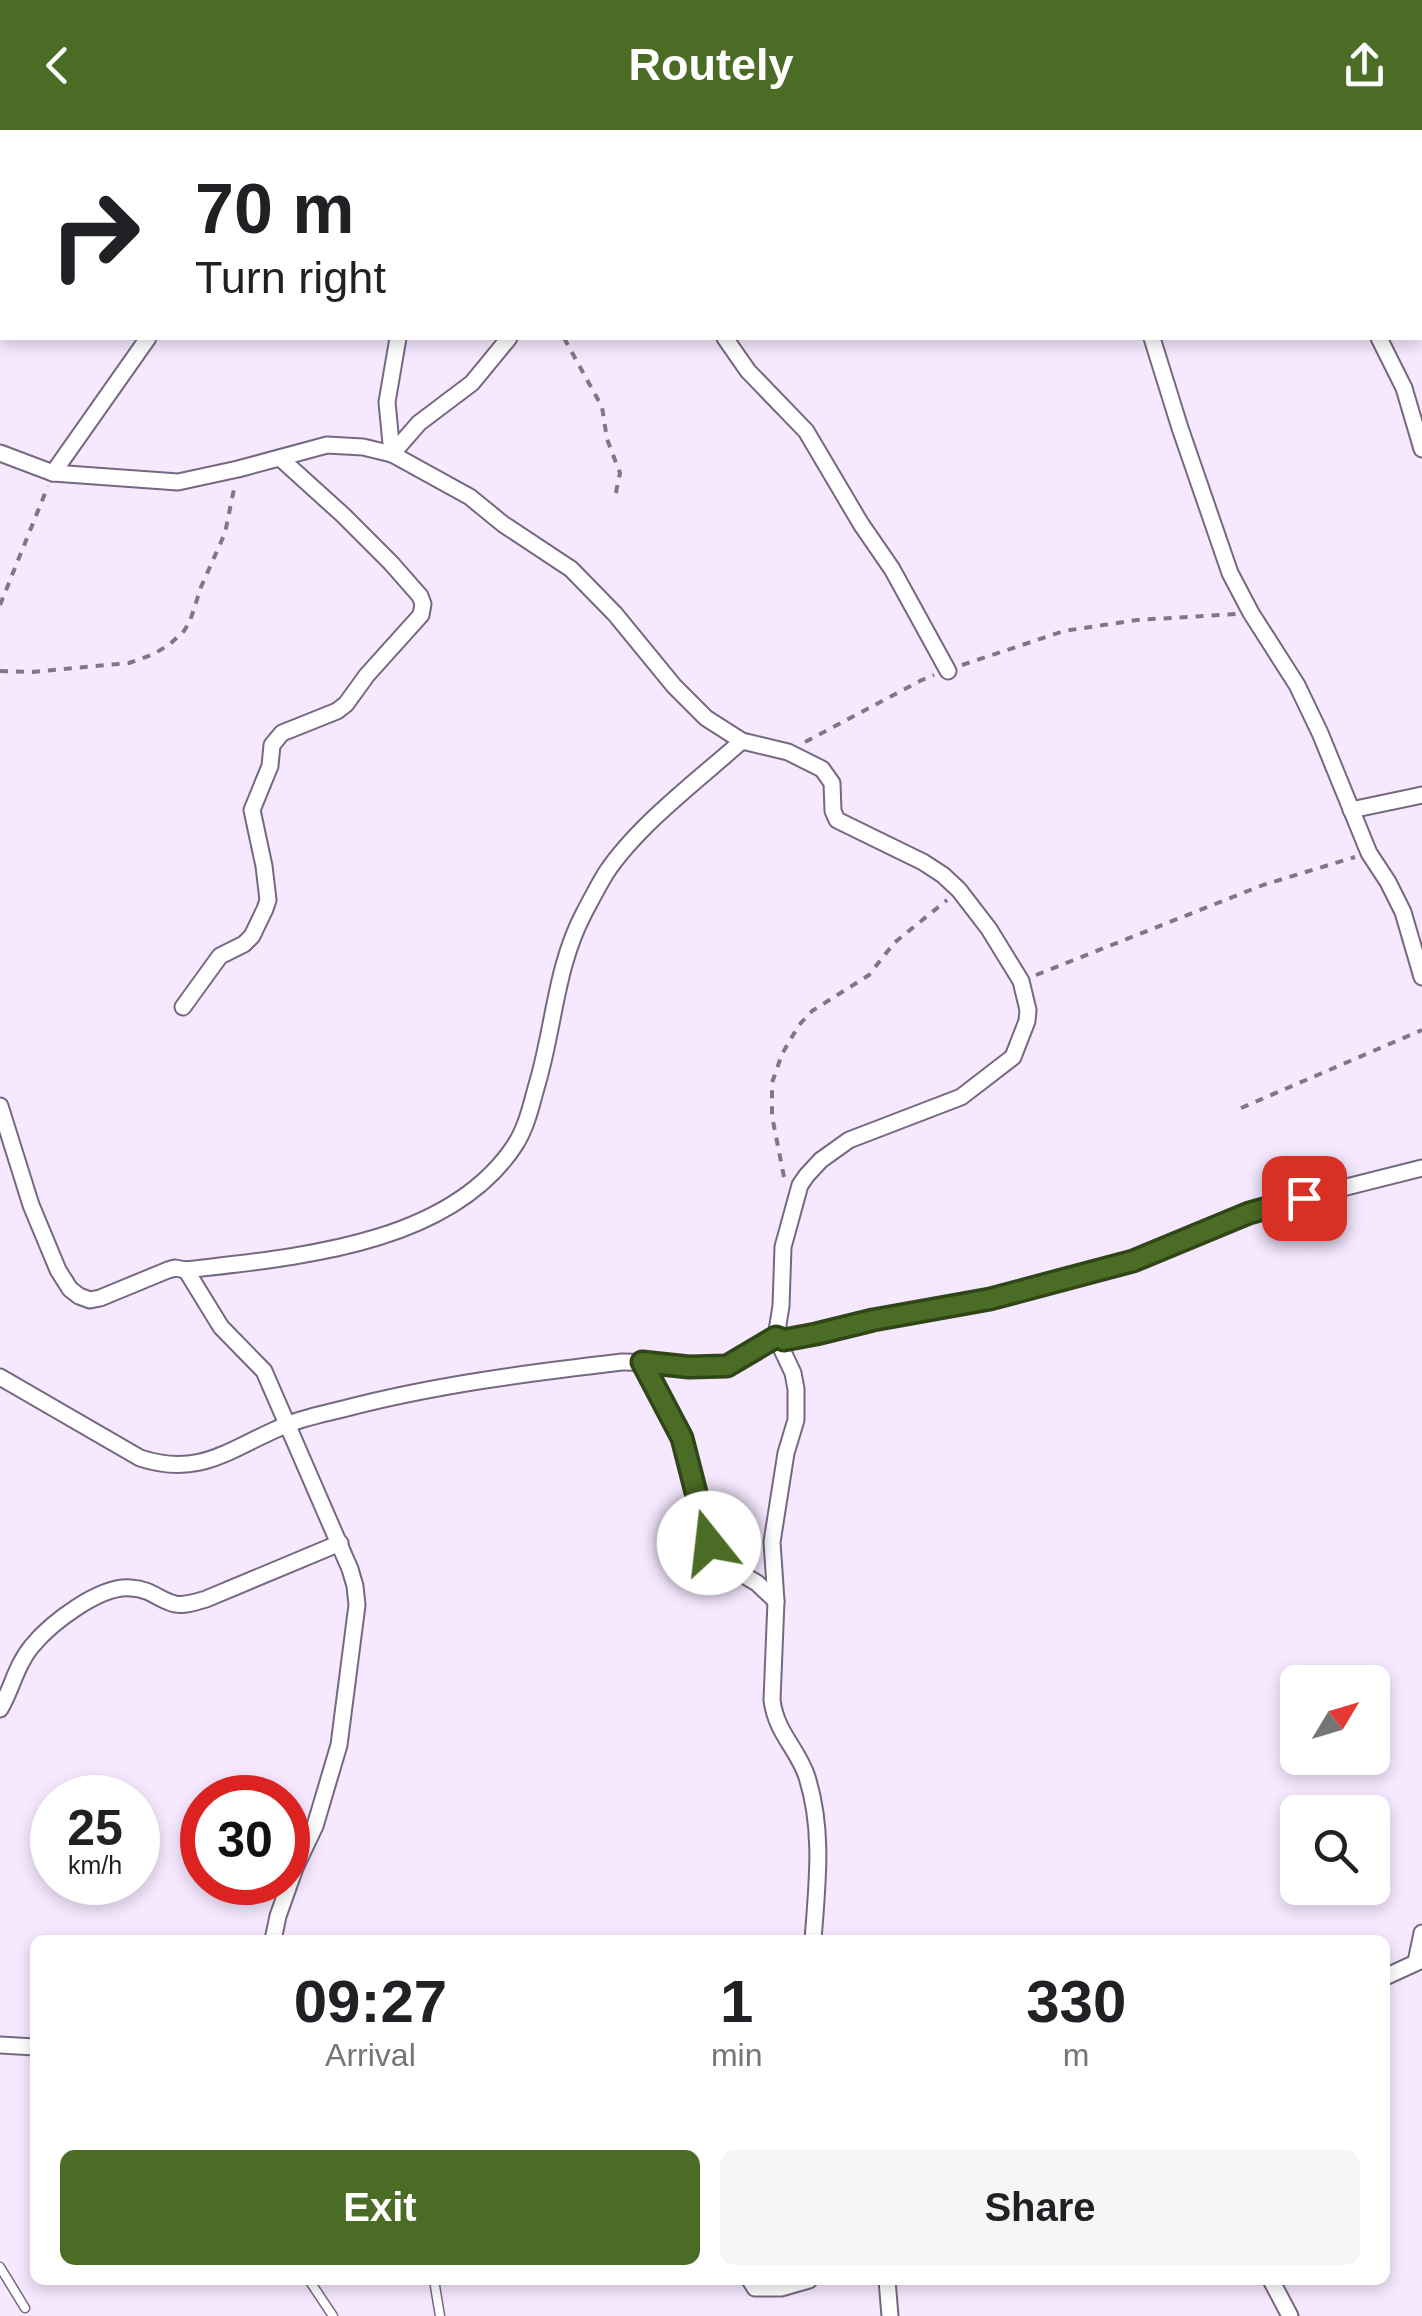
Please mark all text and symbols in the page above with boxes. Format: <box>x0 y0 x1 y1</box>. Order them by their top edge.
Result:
icon: back <box>30 38 85 93</box>
icon: share <box>1337 38 1392 93</box>
text: Routely <box>628 39 794 90</box>
icon: right <box>30 170 160 300</box>
text: 70 m <box>195 170 355 248</box>
text: Turn right <box>195 252 386 303</box>
pin <box>1262 1156 1347 1241</box>
icon: arrive <box>1277 1171 1332 1226</box>
position arrow <box>657 1491 761 1595</box>
north arrow <box>1280 1665 1390 1775</box>
map controls <box>1280 1665 1390 1905</box>
speed limit sign: 30 <box>180 1775 310 1905</box>
button: search <box>1280 1795 1390 1905</box>
text: 25 <box>67 1800 123 1856</box>
text: km/h <box>68 1851 122 1879</box>
text: 09:27 <box>294 1968 447 2035</box>
text: 1 <box>720 1968 753 2035</box>
text: 330 <box>1026 1968 1126 2035</box>
text: Arrival <box>325 2037 416 2073</box>
text: min <box>711 2037 762 2073</box>
text: m <box>1063 2037 1090 2073</box>
button: Exit <box>60 2150 700 2265</box>
button: Share <box>720 2150 1360 2265</box>

